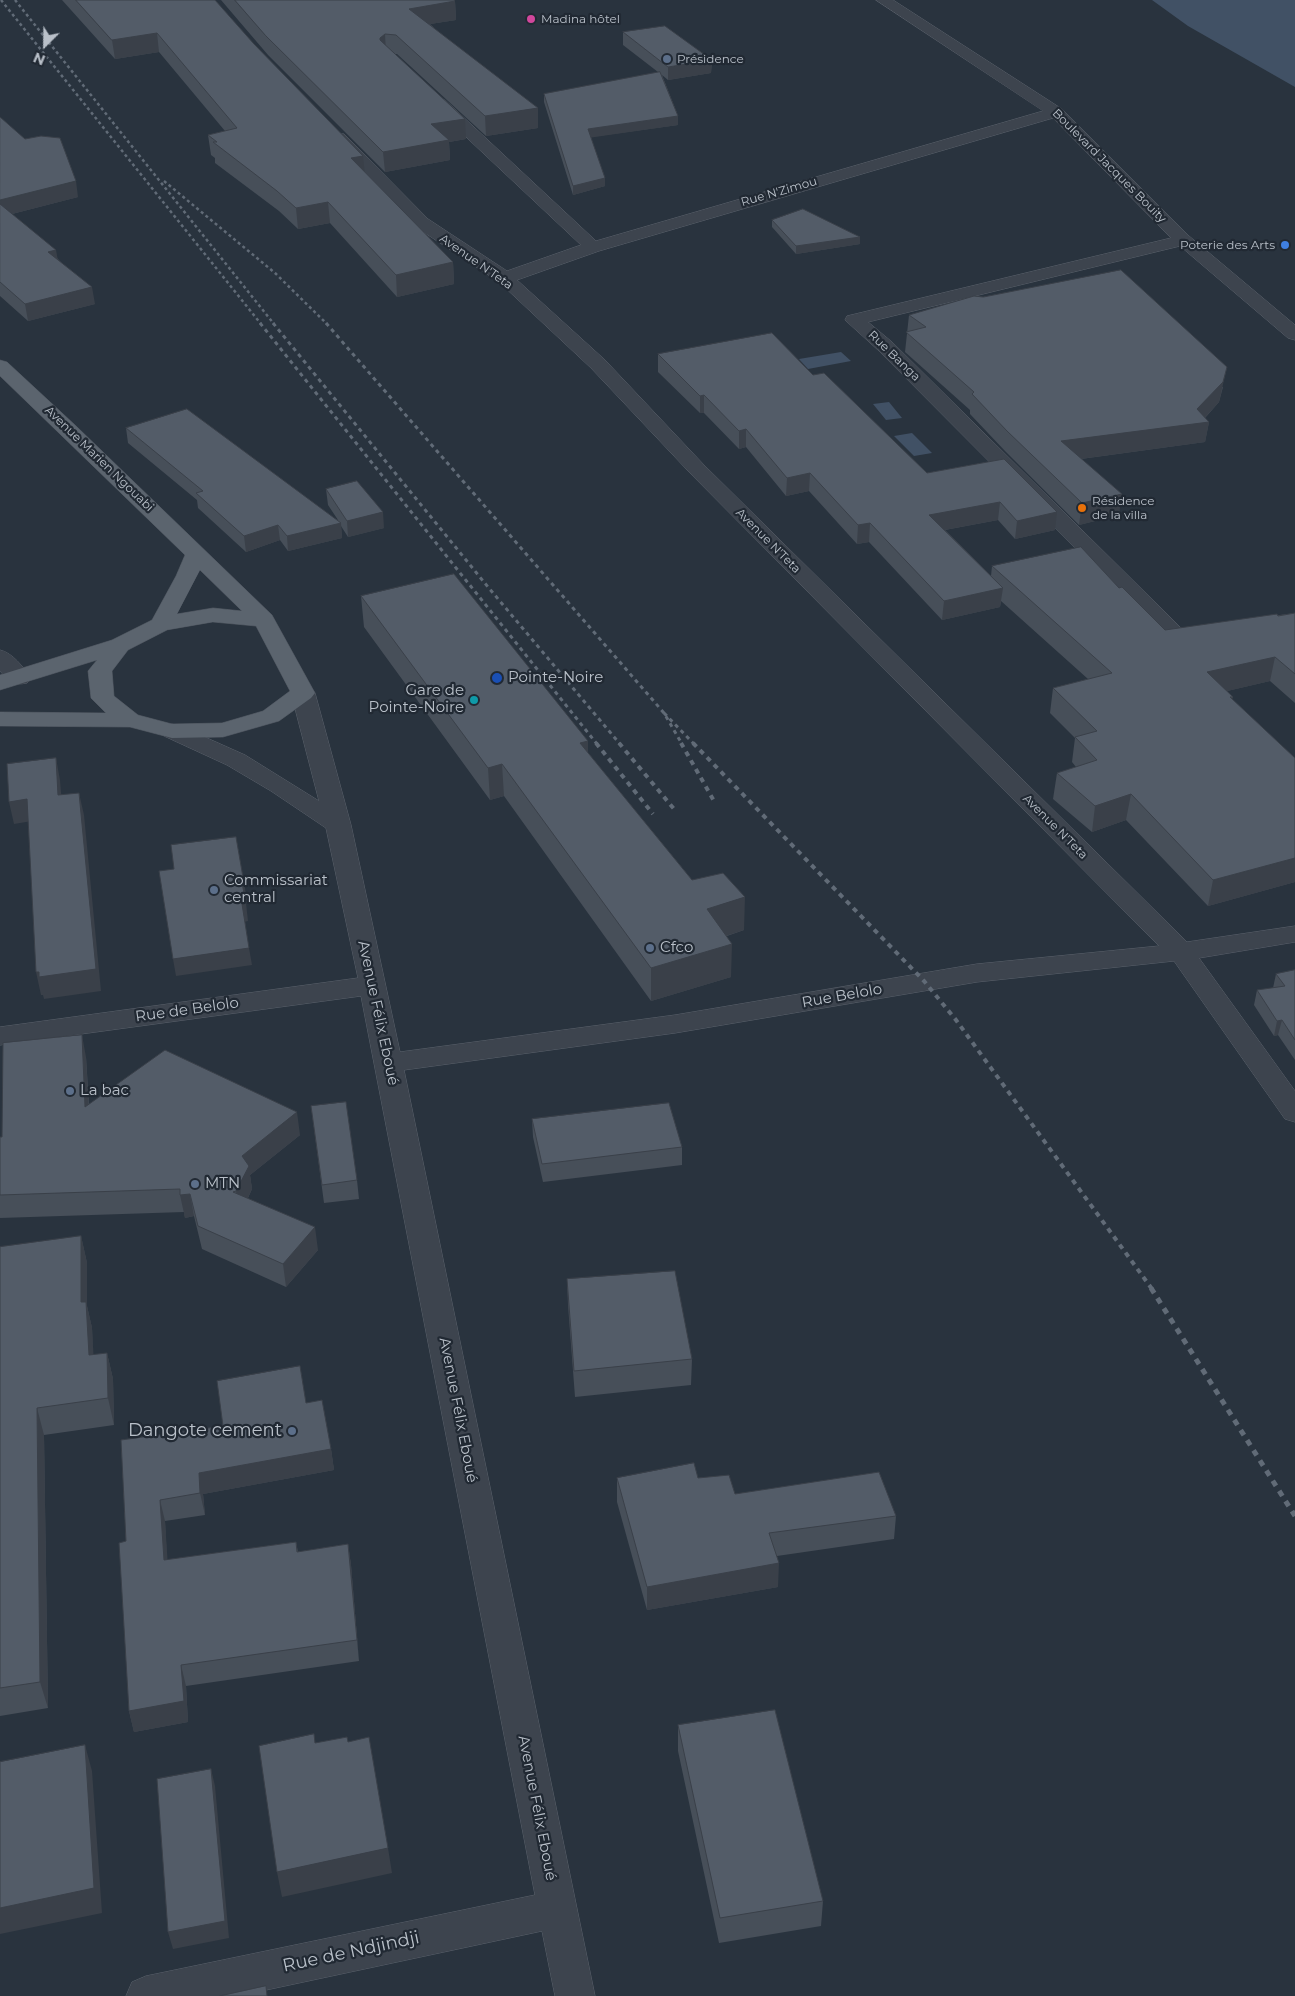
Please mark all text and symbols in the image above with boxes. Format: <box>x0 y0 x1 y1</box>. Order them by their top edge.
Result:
place label: Madina hôtel <box>541 12 620 26</box>
marker: Madina hôtel <box>525 13 537 25</box>
north arrow <box>20 20 70 70</box>
text: N <box>30 48 48 69</box>
place label: Présidence <box>677 52 744 66</box>
marker: Présidence <box>661 53 673 65</box>
street label: Boulevard Jacques Bouity <box>1049 106 1169 226</box>
street label: Rue N'Zimou <box>739 174 819 210</box>
street label: Avenue N'Teta <box>437 231 515 293</box>
place label: Poterie des Arts <box>1180 238 1275 252</box>
marker: Poterie des Arts <box>1279 239 1291 251</box>
street label: Rue Banga <box>865 328 923 384</box>
street label: Avenue Marien Ngouabi <box>42 403 156 515</box>
place label: Résidence de la villa <box>1092 494 1154 522</box>
marker: Résidence de la villa <box>1076 502 1088 514</box>
street label: Avenue N'Teta <box>733 506 803 576</box>
place label: Pointe-Noire <box>508 669 603 687</box>
marker: Pointe-Noire <box>490 671 504 685</box>
place label: Gare de Pointe-Noire <box>369 682 464 717</box>
marker: Gare de Pointe-Noire <box>468 694 480 706</box>
street label: Avenue N'Teta <box>1020 792 1090 862</box>
place label: Commissariat central <box>224 872 328 907</box>
marker: Commissariat central <box>208 884 220 896</box>
street label: Avenue Félix Eboué <box>354 939 402 1087</box>
place label: Cfco <box>660 939 693 957</box>
marker: Cfco <box>644 942 656 954</box>
street label: Rue Belolo <box>800 980 884 1012</box>
street label: Rue de Belolo <box>134 994 240 1026</box>
place label: La bac <box>80 1082 129 1100</box>
marker: La bac <box>64 1085 76 1097</box>
place label: MTN <box>205 1175 240 1193</box>
marker: MTN <box>189 1178 201 1190</box>
street label: Avenue Félix Eboué <box>435 1336 481 1484</box>
place label: Dangote cement <box>128 1420 282 1442</box>
marker: Dangote cement <box>286 1425 298 1437</box>
street label: Avenue Félix Eboué <box>514 1734 560 1882</box>
street label: Rue de Ndjindji <box>281 1927 421 1977</box>

